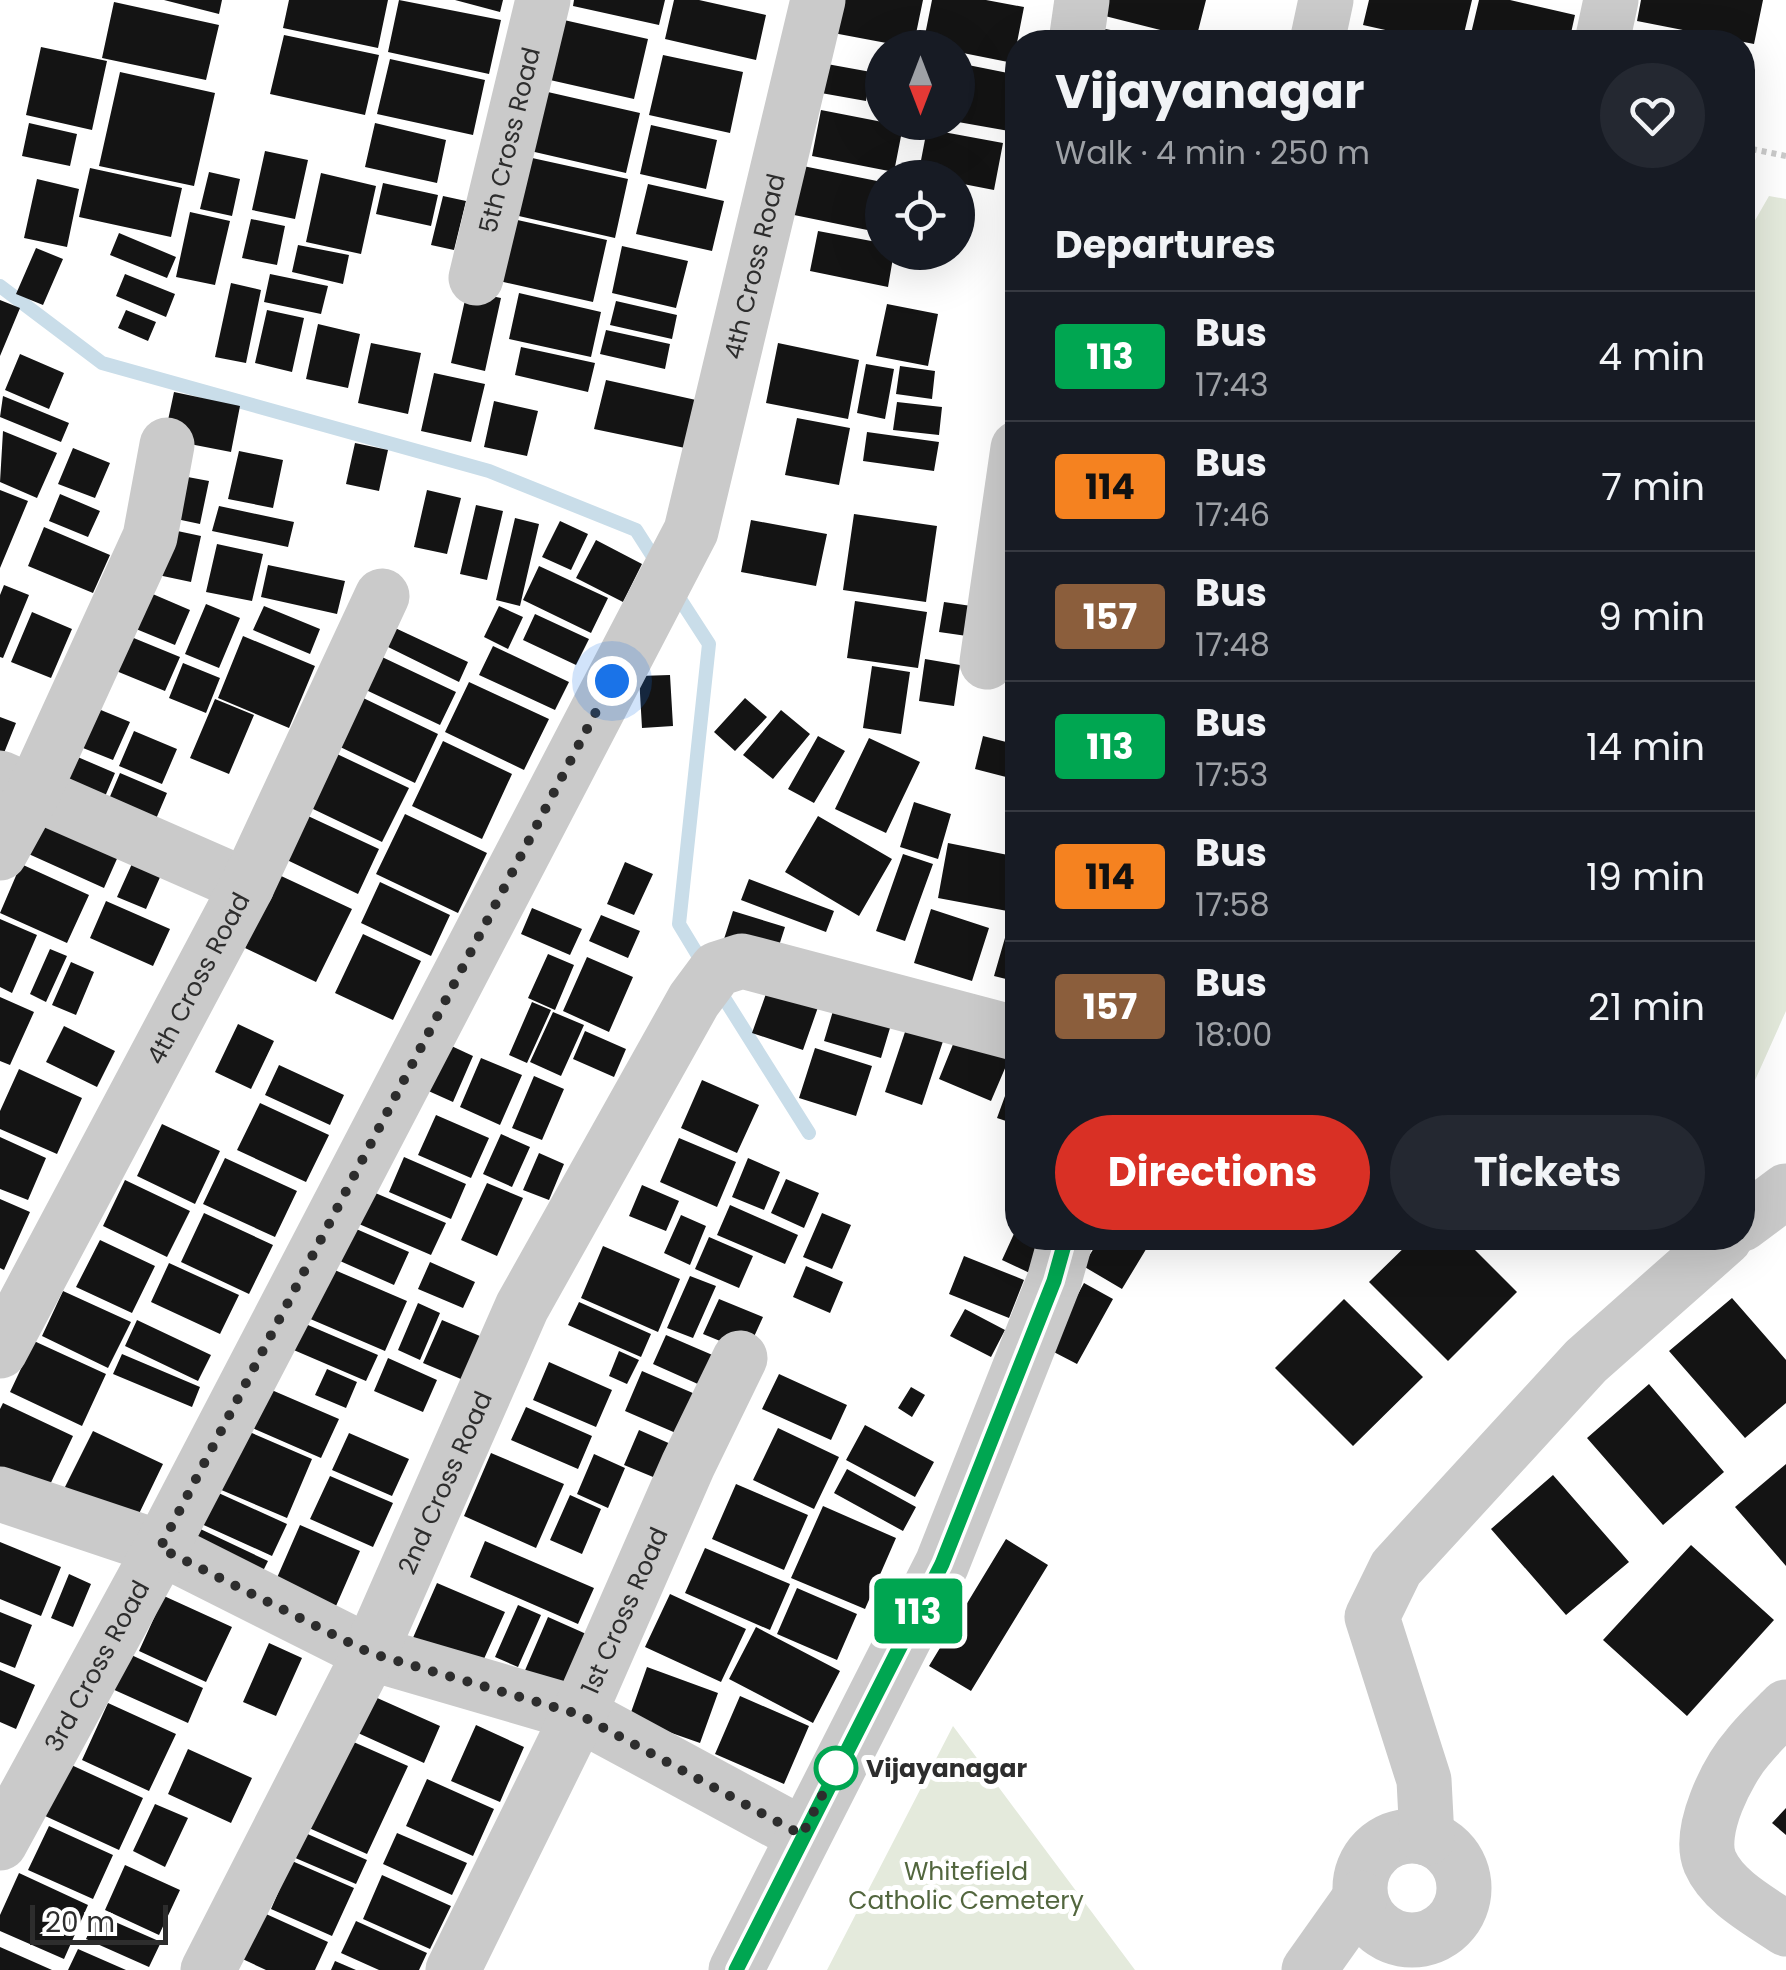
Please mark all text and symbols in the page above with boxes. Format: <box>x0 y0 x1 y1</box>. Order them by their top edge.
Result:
north arrow <box>865 30 975 140</box>
map controls <box>865 30 975 270</box>
street label: 5th Cross Road <box>470 44 549 237</box>
text: Vijayanagar <box>1055 58 1365 125</box>
button: heart <box>1600 63 1705 168</box>
text: Walk · 4 min · 250 m <box>1055 130 1370 175</box>
button: locate <box>865 160 975 270</box>
street label: 4th Cross Road <box>716 170 794 363</box>
text: Departures <box>1055 218 1276 271</box>
text: Bus <box>1195 306 1267 359</box>
text: 4 min <box>1598 330 1705 383</box>
text: 113 <box>1086 332 1134 381</box>
text: 17:43 <box>1195 362 1269 407</box>
text: Bus <box>1195 436 1267 489</box>
text: 7 min <box>1601 460 1705 513</box>
text: 114 <box>1085 462 1135 511</box>
text: 17:46 <box>1195 492 1270 537</box>
text: Bus <box>1195 566 1267 619</box>
text: 9 min <box>1598 590 1705 643</box>
text: 157 <box>1083 592 1137 641</box>
text: 17:48 <box>1195 622 1270 667</box>
your location <box>587 656 637 706</box>
text: Bus <box>1195 696 1267 749</box>
text: 14 min <box>1586 720 1705 773</box>
text: 113 <box>1086 722 1134 771</box>
text: 17:53 <box>1195 752 1268 797</box>
text: Bus <box>1195 826 1267 879</box>
text: 19 min <box>1586 850 1705 903</box>
text: 114 <box>1085 852 1135 901</box>
text: 17:58 <box>1195 882 1270 927</box>
street label: 4th Cross Road <box>138 886 258 1071</box>
text: Bus <box>1195 956 1267 1009</box>
text: 21 min <box>1588 980 1705 1033</box>
text: 157 <box>1083 982 1137 1031</box>
text: 18:00 <box>1195 1012 1272 1057</box>
button: Directions <box>1055 1115 1370 1230</box>
button: Tickets <box>1390 1115 1705 1230</box>
street label: 2nd Cross Road <box>390 1386 501 1580</box>
street label: 1st Cross Road <box>573 1522 677 1700</box>
street label: 3rd Cross Road <box>36 1574 158 1758</box>
line badge: 113 <box>860 1578 976 1644</box>
text: 113 <box>894 1587 942 1636</box>
marker: Vijayanagar <box>815 1747 857 1789</box>
place label: Vijayanagar <box>866 1751 1028 1786</box>
park label: Whitefield Catholic Cemetery <box>848 1854 1084 1918</box>
scale bar <box>30 1900 168 1944</box>
text: 20 m <box>45 1903 115 1942</box>

